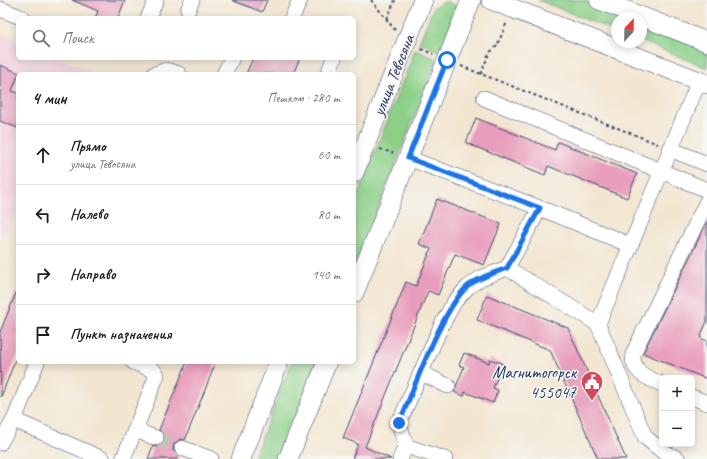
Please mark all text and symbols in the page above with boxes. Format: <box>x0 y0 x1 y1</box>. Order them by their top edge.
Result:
north arrow <box>611 12 647 48</box>
search box <box>16 16 356 60</box>
icon: search <box>30 27 52 49</box>
text: Поиск <box>62 29 94 48</box>
street label: улица Тевосяна <box>367 30 420 120</box>
route start <box>438 51 456 69</box>
text: 4 мин <box>32 88 67 109</box>
text: Пешком · 280 m <box>267 90 340 106</box>
text: Прямо <box>70 137 106 156</box>
icon: ahead <box>32 144 54 166</box>
text: 60 m <box>318 147 340 163</box>
text: улица Тевосяна <box>70 156 135 172</box>
icon: left <box>32 204 54 226</box>
text: Налево <box>70 205 108 224</box>
text: 80 m <box>318 207 340 223</box>
icon: right <box>32 264 54 286</box>
text: Направо <box>70 265 116 284</box>
text: 140 m <box>312 267 340 283</box>
icon: arrive <box>32 324 54 346</box>
text: Пункт назначения <box>70 325 172 344</box>
place label: Магнитогорск 455047 <box>492 362 578 403</box>
public building icon: Магнитогорск 455047 <box>579 369 605 402</box>
map controls <box>659 375 695 447</box>
button: + <box>659 375 695 411</box>
button: − <box>659 411 695 447</box>
route end <box>390 414 408 432</box>

